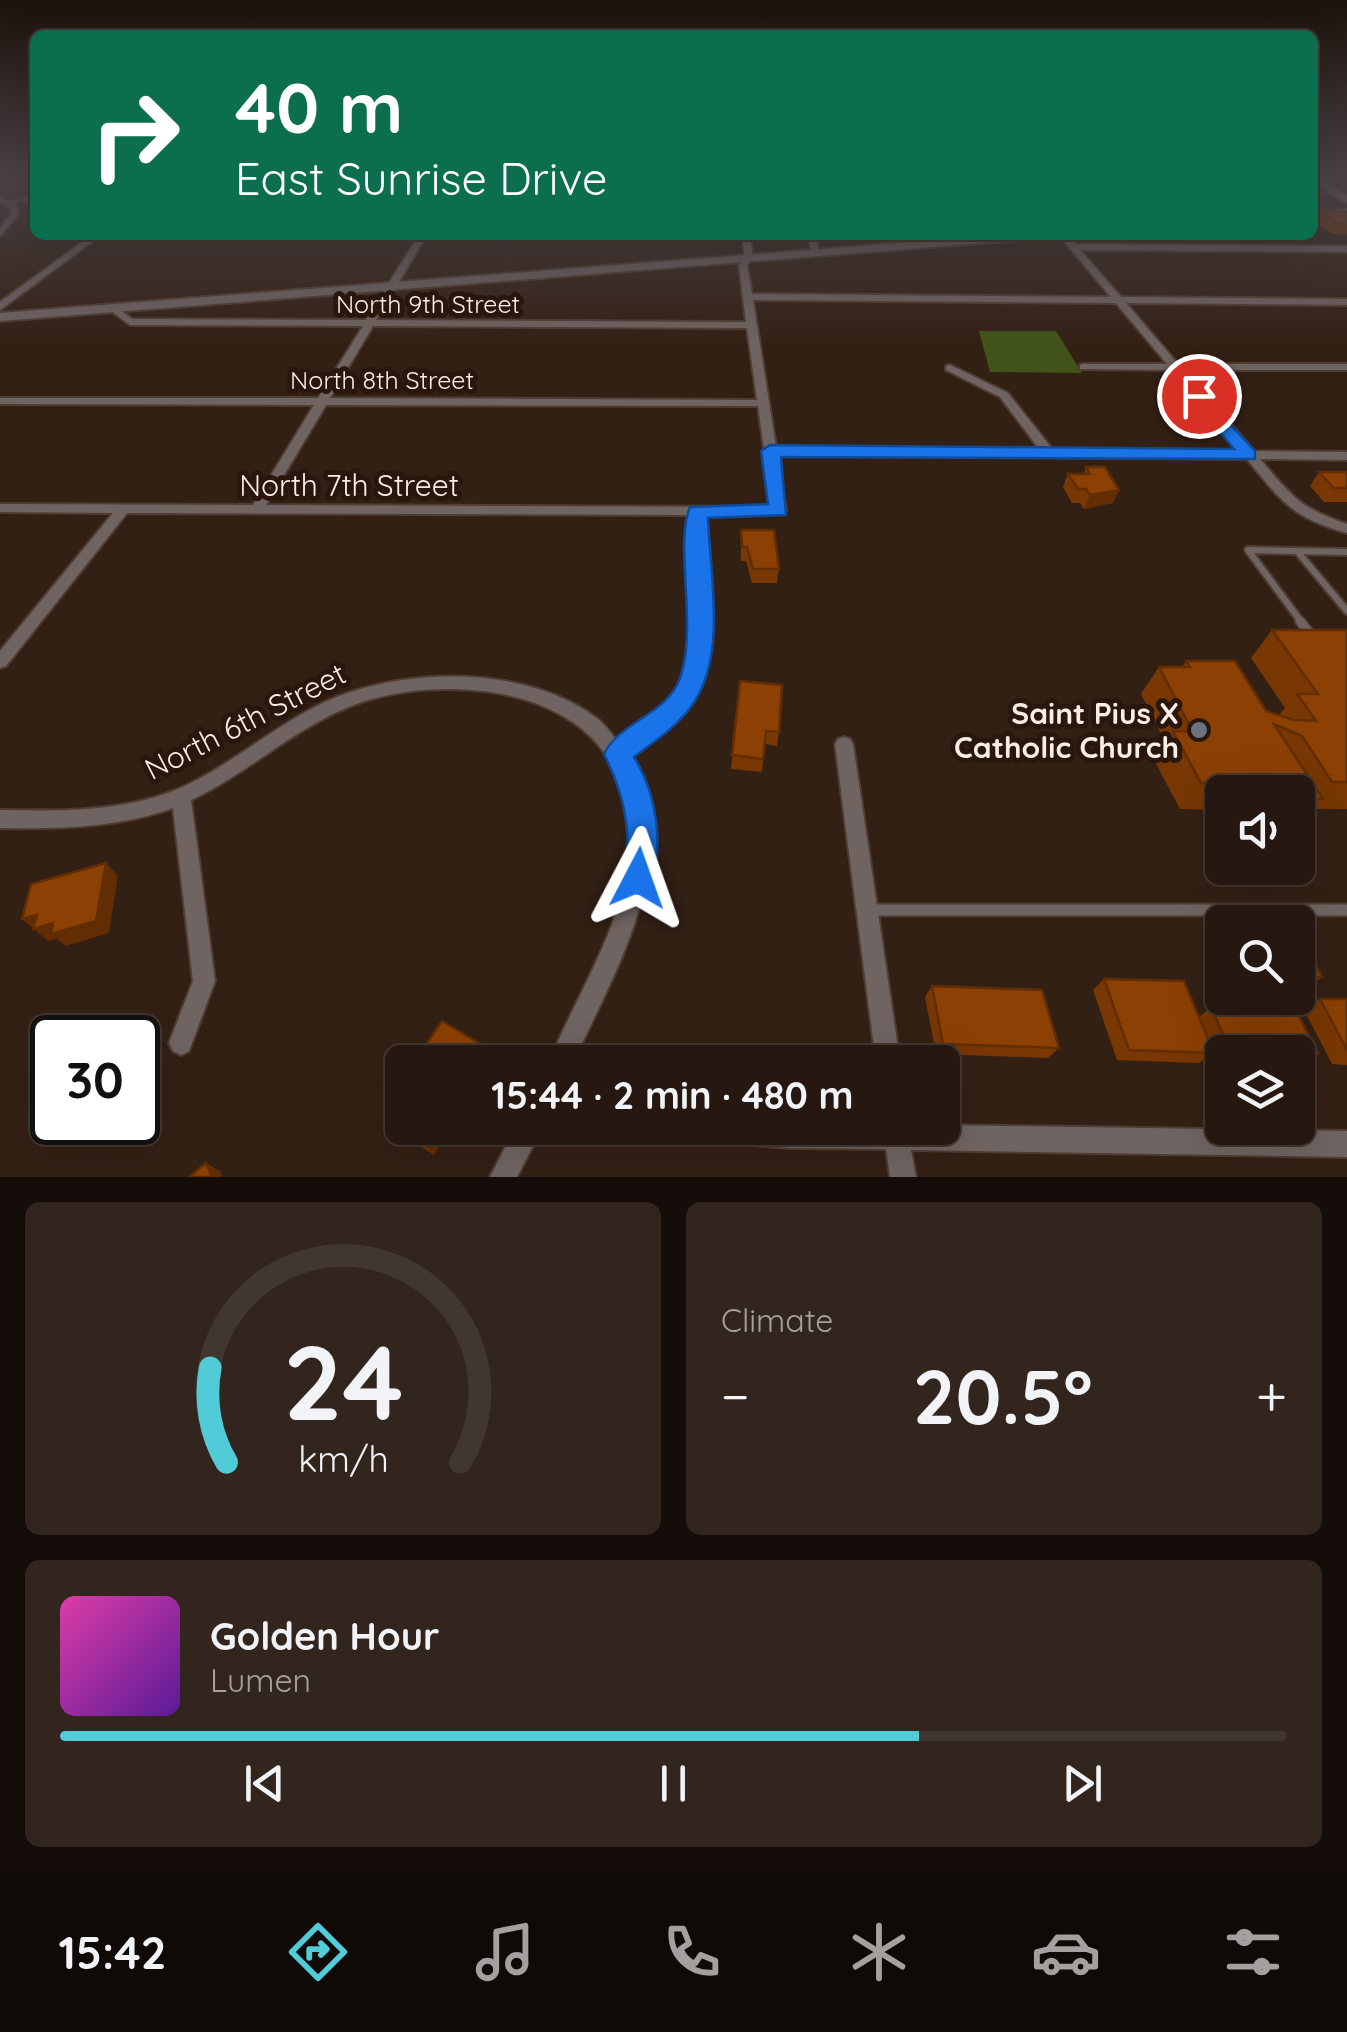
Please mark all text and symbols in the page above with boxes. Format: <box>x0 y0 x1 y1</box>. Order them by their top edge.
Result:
text: 40 m <box>235 63 403 151</box>
icon: right <box>70 70 200 200</box>
text: East Sunrise Drive <box>235 150 607 206</box>
street label: North 9th Street <box>336 288 520 319</box>
pin <box>1157 354 1242 439</box>
street label: North 8th Street <box>290 364 474 395</box>
icon: arrive <box>1172 369 1227 424</box>
street label: North 7th Street <box>239 466 459 504</box>
street label: North 6th Street <box>138 654 352 788</box>
place label: Saint Pius X Catholic Church <box>954 694 1179 766</box>
marker: Saint Pius X Catholic Church <box>1188 719 1210 741</box>
map controls <box>1205 775 1315 1145</box>
button: sound <box>1205 775 1315 885</box>
position arrow <box>586 826 690 930</box>
button: search <box>1205 905 1315 1015</box>
speed limit sign: 30 <box>30 1015 160 1145</box>
button: layers <box>1205 1035 1315 1145</box>
text: 15:44 · 2 min · 480 m <box>491 1071 854 1119</box>
text: Climate <box>721 1300 833 1340</box>
text: 24 <box>283 1316 403 1446</box>
text: 20.5° <box>913 1349 1093 1443</box>
text: − <box>721 1361 750 1430</box>
text: + <box>1256 1361 1287 1430</box>
text: km/h <box>298 1436 388 1481</box>
text: Golden Hour <box>210 1612 439 1660</box>
text: Lumen <box>210 1660 311 1700</box>
icon: previous <box>237 1756 292 1811</box>
icon: pause <box>646 1756 701 1811</box>
icon: next <box>1055 1756 1110 1811</box>
icon: directions <box>283 1917 353 1987</box>
icon: music <box>470 1917 540 1987</box>
icon: phone <box>657 1917 727 1987</box>
icon: climate <box>844 1917 914 1987</box>
icon: car <box>1031 1917 1101 1987</box>
icon: filters <box>1218 1917 1288 1987</box>
text: 15:42 <box>59 1924 166 1980</box>

